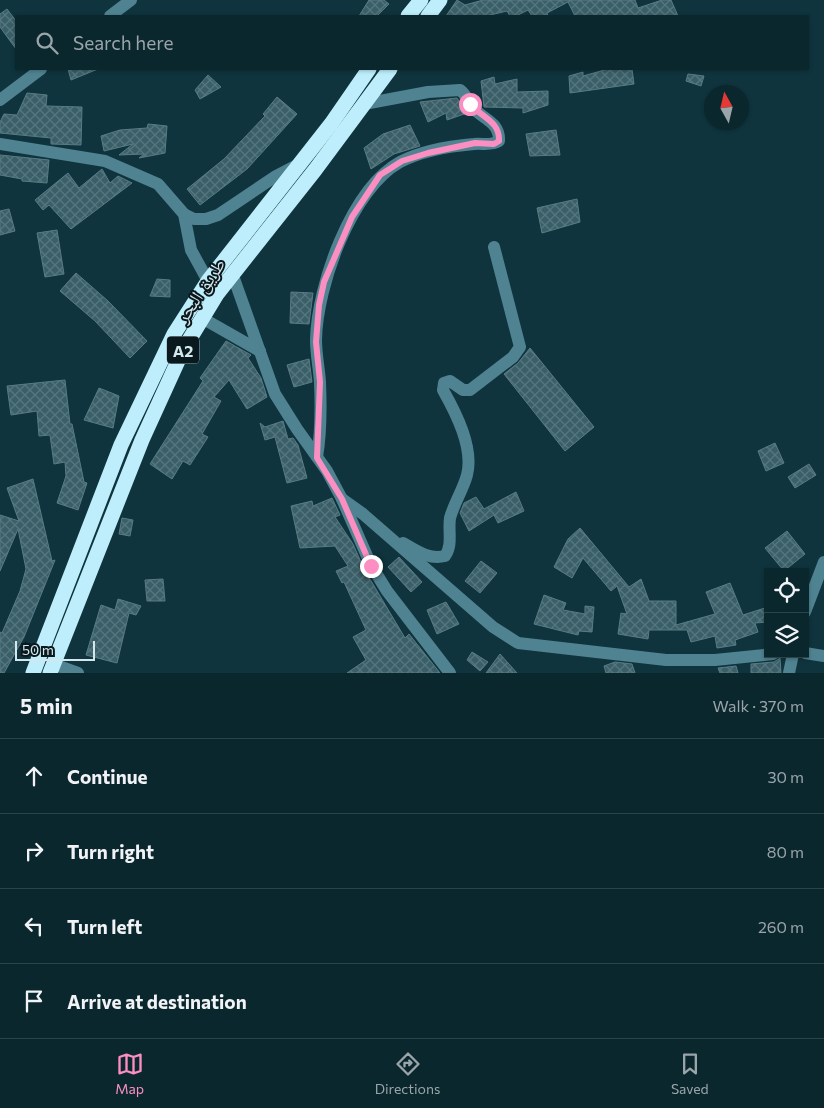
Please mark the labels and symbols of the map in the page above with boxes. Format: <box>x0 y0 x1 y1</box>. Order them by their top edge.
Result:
north arrow <box>704 85 749 130</box>
route start <box>459 93 482 116</box>
street label: طريق البحر <box>170 254 230 328</box>
road number: A2 <box>167 336 199 364</box>
route end <box>360 555 383 578</box>
scale bar <box>15 638 95 661</box>

